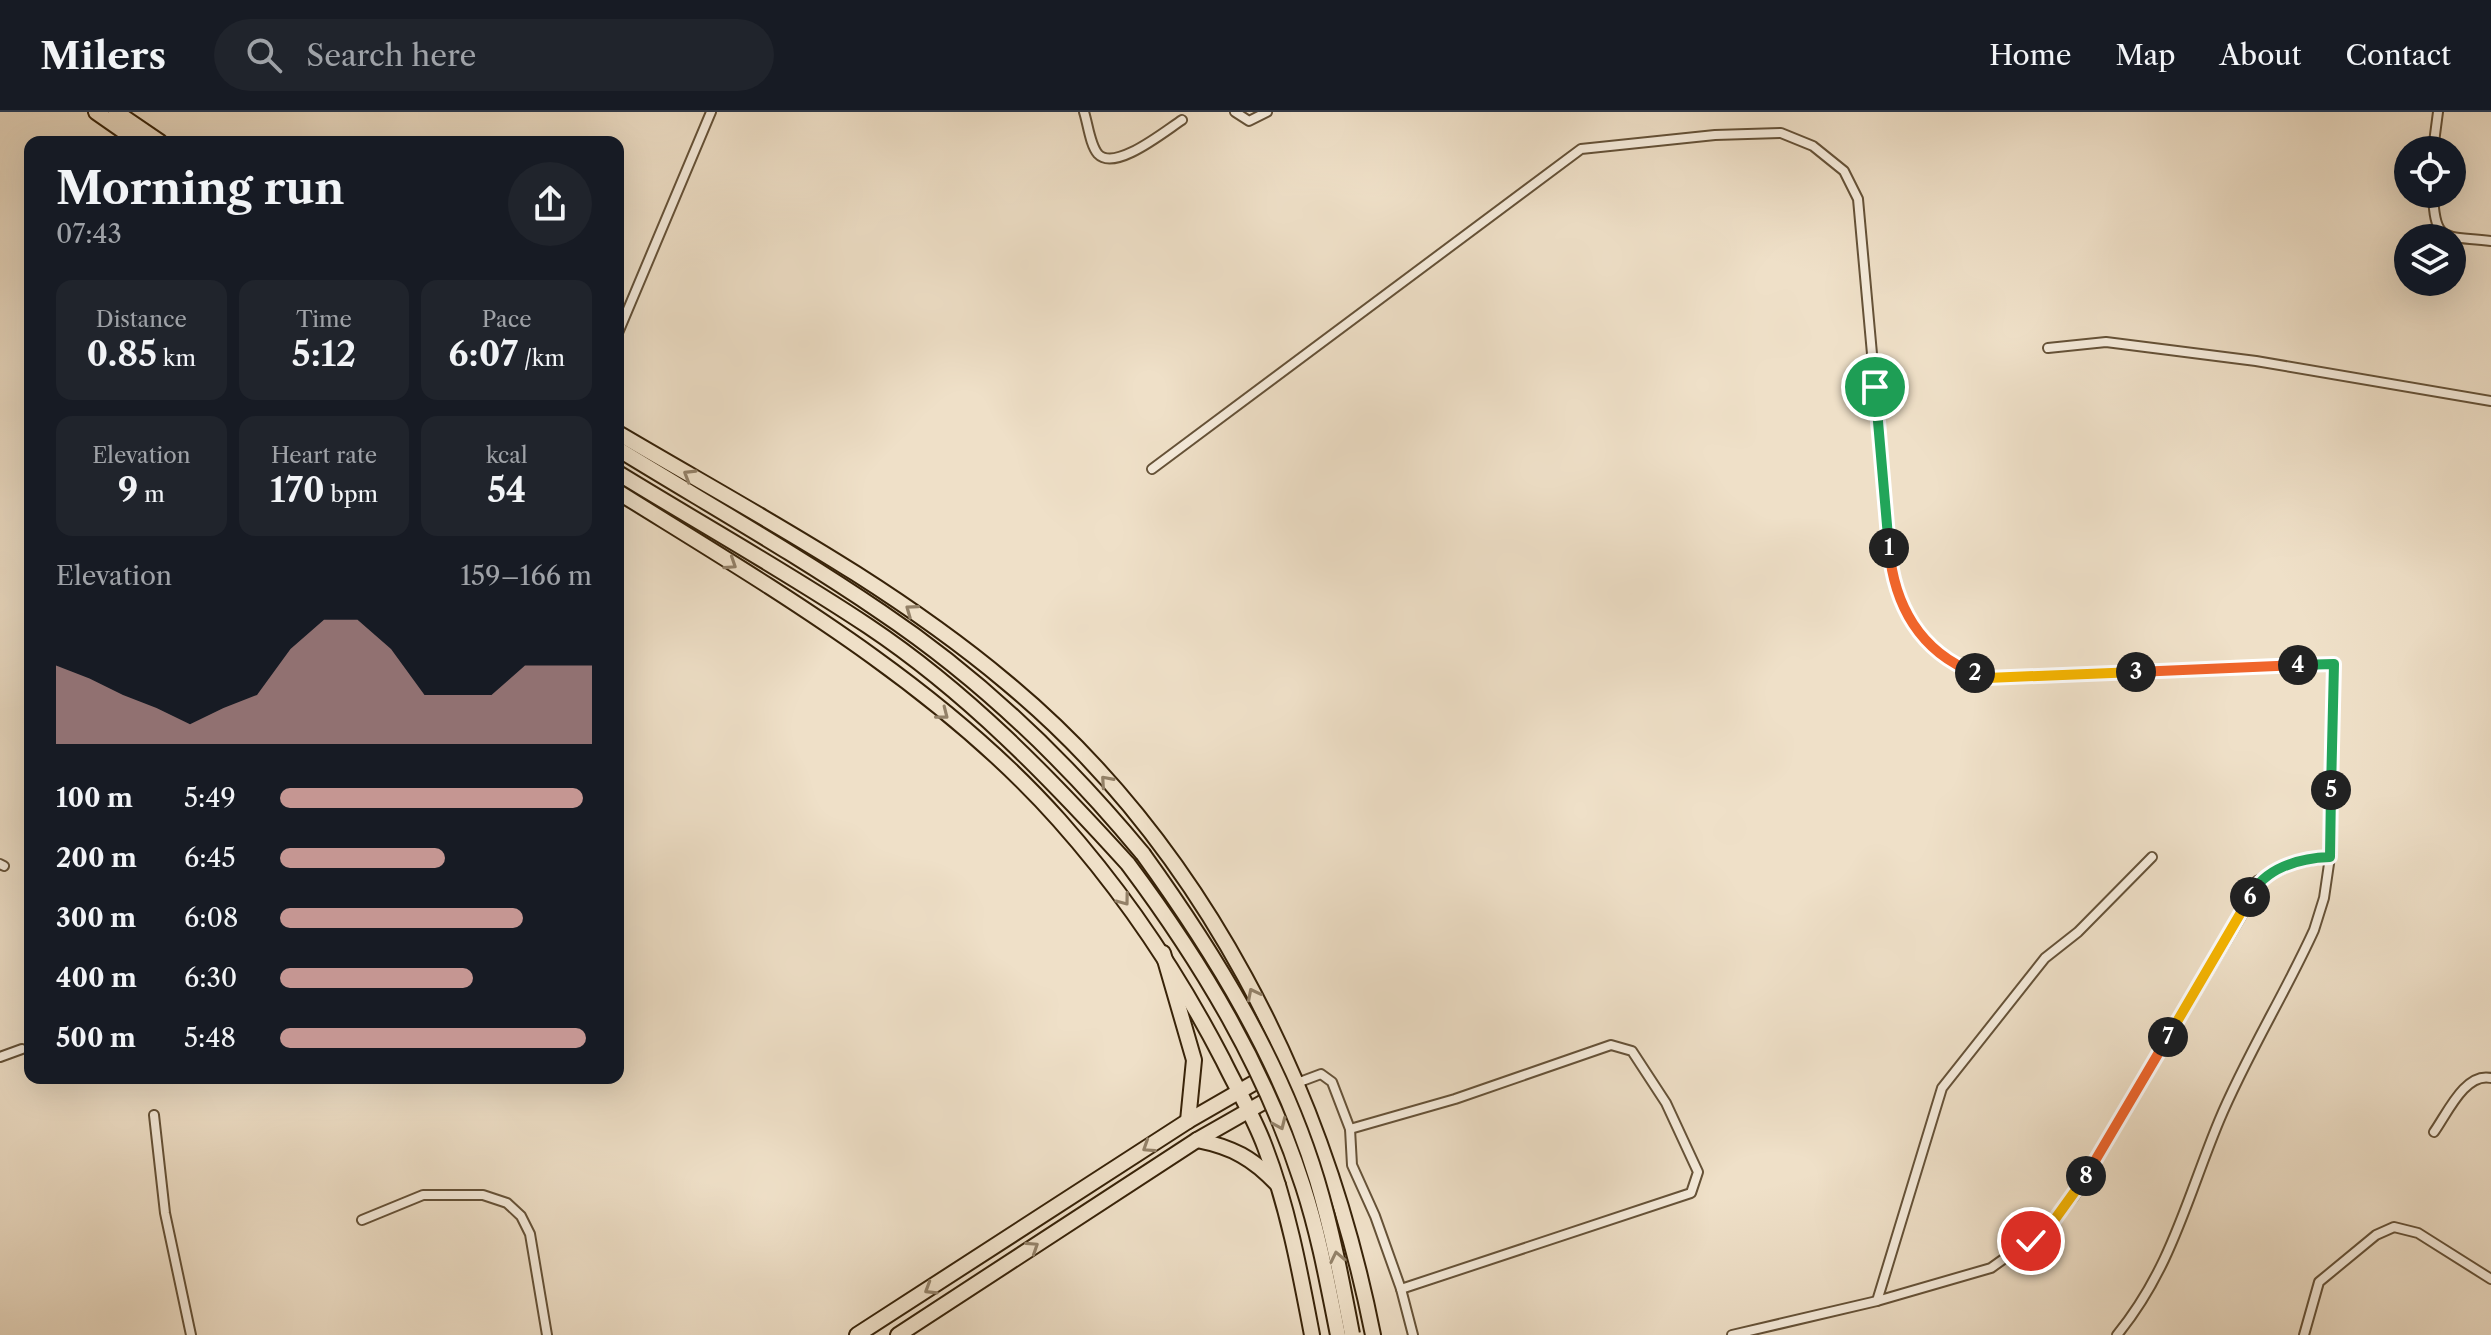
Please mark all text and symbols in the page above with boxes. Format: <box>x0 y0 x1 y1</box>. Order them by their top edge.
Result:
search box <box>214 19 774 91</box>
text: Milers <box>40 32 166 79</box>
icon: search <box>242 33 286 77</box>
text: Search here <box>306 37 476 74</box>
text: Home <box>1989 38 2071 72</box>
text: Map <box>2115 38 2175 72</box>
text: About <box>2219 38 2301 72</box>
text: Contact <box>2345 38 2451 72</box>
map controls <box>2394 136 2466 296</box>
button: locate <box>2394 136 2466 208</box>
text: Morning run <box>56 161 345 215</box>
button: share <box>508 162 592 246</box>
text: 07:43 <box>56 218 122 250</box>
button: layers <box>2394 224 2466 296</box>
text: Distance <box>96 306 187 333</box>
text: Time <box>296 306 352 333</box>
text: Pace <box>482 306 532 333</box>
text: 0.85 <box>87 333 157 375</box>
text: 5:12 <box>292 333 356 375</box>
text: 6:07 <box>448 333 518 375</box>
text: km <box>157 345 196 372</box>
text: /km <box>518 345 565 372</box>
pin <box>1841 353 1909 421</box>
icon: arrive <box>1853 365 1897 409</box>
text: Elevation <box>92 442 190 469</box>
text: Heart rate <box>271 442 377 469</box>
text: kcal <box>486 442 527 469</box>
text: 9 <box>118 469 138 511</box>
text: 170 <box>270 469 325 511</box>
text: 54 <box>487 469 526 511</box>
one-way arrow <box>683 469 698 485</box>
text: m <box>138 481 165 508</box>
text: bpm <box>325 481 378 508</box>
pin: 1 <box>1869 528 1909 568</box>
text: 1 <box>1884 534 1894 561</box>
one-way arrow <box>723 554 737 569</box>
text: Elevation <box>56 560 172 592</box>
text: 159–166 m <box>460 560 592 592</box>
one-way arrow <box>905 605 920 620</box>
pin: 4 <box>2278 645 2318 685</box>
text: 4 <box>2291 651 2305 678</box>
pin: 3 <box>2116 652 2156 692</box>
pin: 2 <box>1955 653 1995 693</box>
text: 3 <box>2130 658 2142 685</box>
text: 2 <box>1969 659 1982 686</box>
one-way arrow <box>934 704 948 719</box>
pin: 5 <box>2311 770 2351 810</box>
one-way arrow <box>1101 775 1116 790</box>
text: 5 <box>2325 776 2337 803</box>
text: 100 m <box>56 782 133 814</box>
text: 5:49 <box>184 782 236 814</box>
text: 200 m <box>56 842 137 874</box>
text: 6:45 <box>184 842 236 874</box>
pin: 6 <box>2230 877 2270 917</box>
text: 6 <box>2243 883 2257 910</box>
one-way arrow <box>1114 891 1128 906</box>
text: 300 m <box>56 902 136 934</box>
text: 6:08 <box>184 902 238 934</box>
text: 400 m <box>56 962 137 994</box>
text: 6:30 <box>184 962 237 994</box>
one-way arrow <box>1247 988 1262 1003</box>
pin: 7 <box>2148 1017 2188 1057</box>
text: 500 m <box>56 1022 136 1054</box>
text: 5:48 <box>184 1022 236 1054</box>
text: 7 <box>2162 1023 2174 1050</box>
one-way arrow <box>1270 1116 1286 1131</box>
one-way arrow <box>1142 1138 1157 1153</box>
pin: 8 <box>2066 1156 2106 1196</box>
text: 8 <box>2079 1162 2093 1189</box>
pin <box>1997 1207 2065 1275</box>
icon: check <box>2009 1219 2053 1263</box>
one-way arrow <box>1025 1241 1039 1256</box>
one-way arrow <box>1329 1251 1346 1265</box>
one-way arrow <box>924 1280 939 1295</box>

